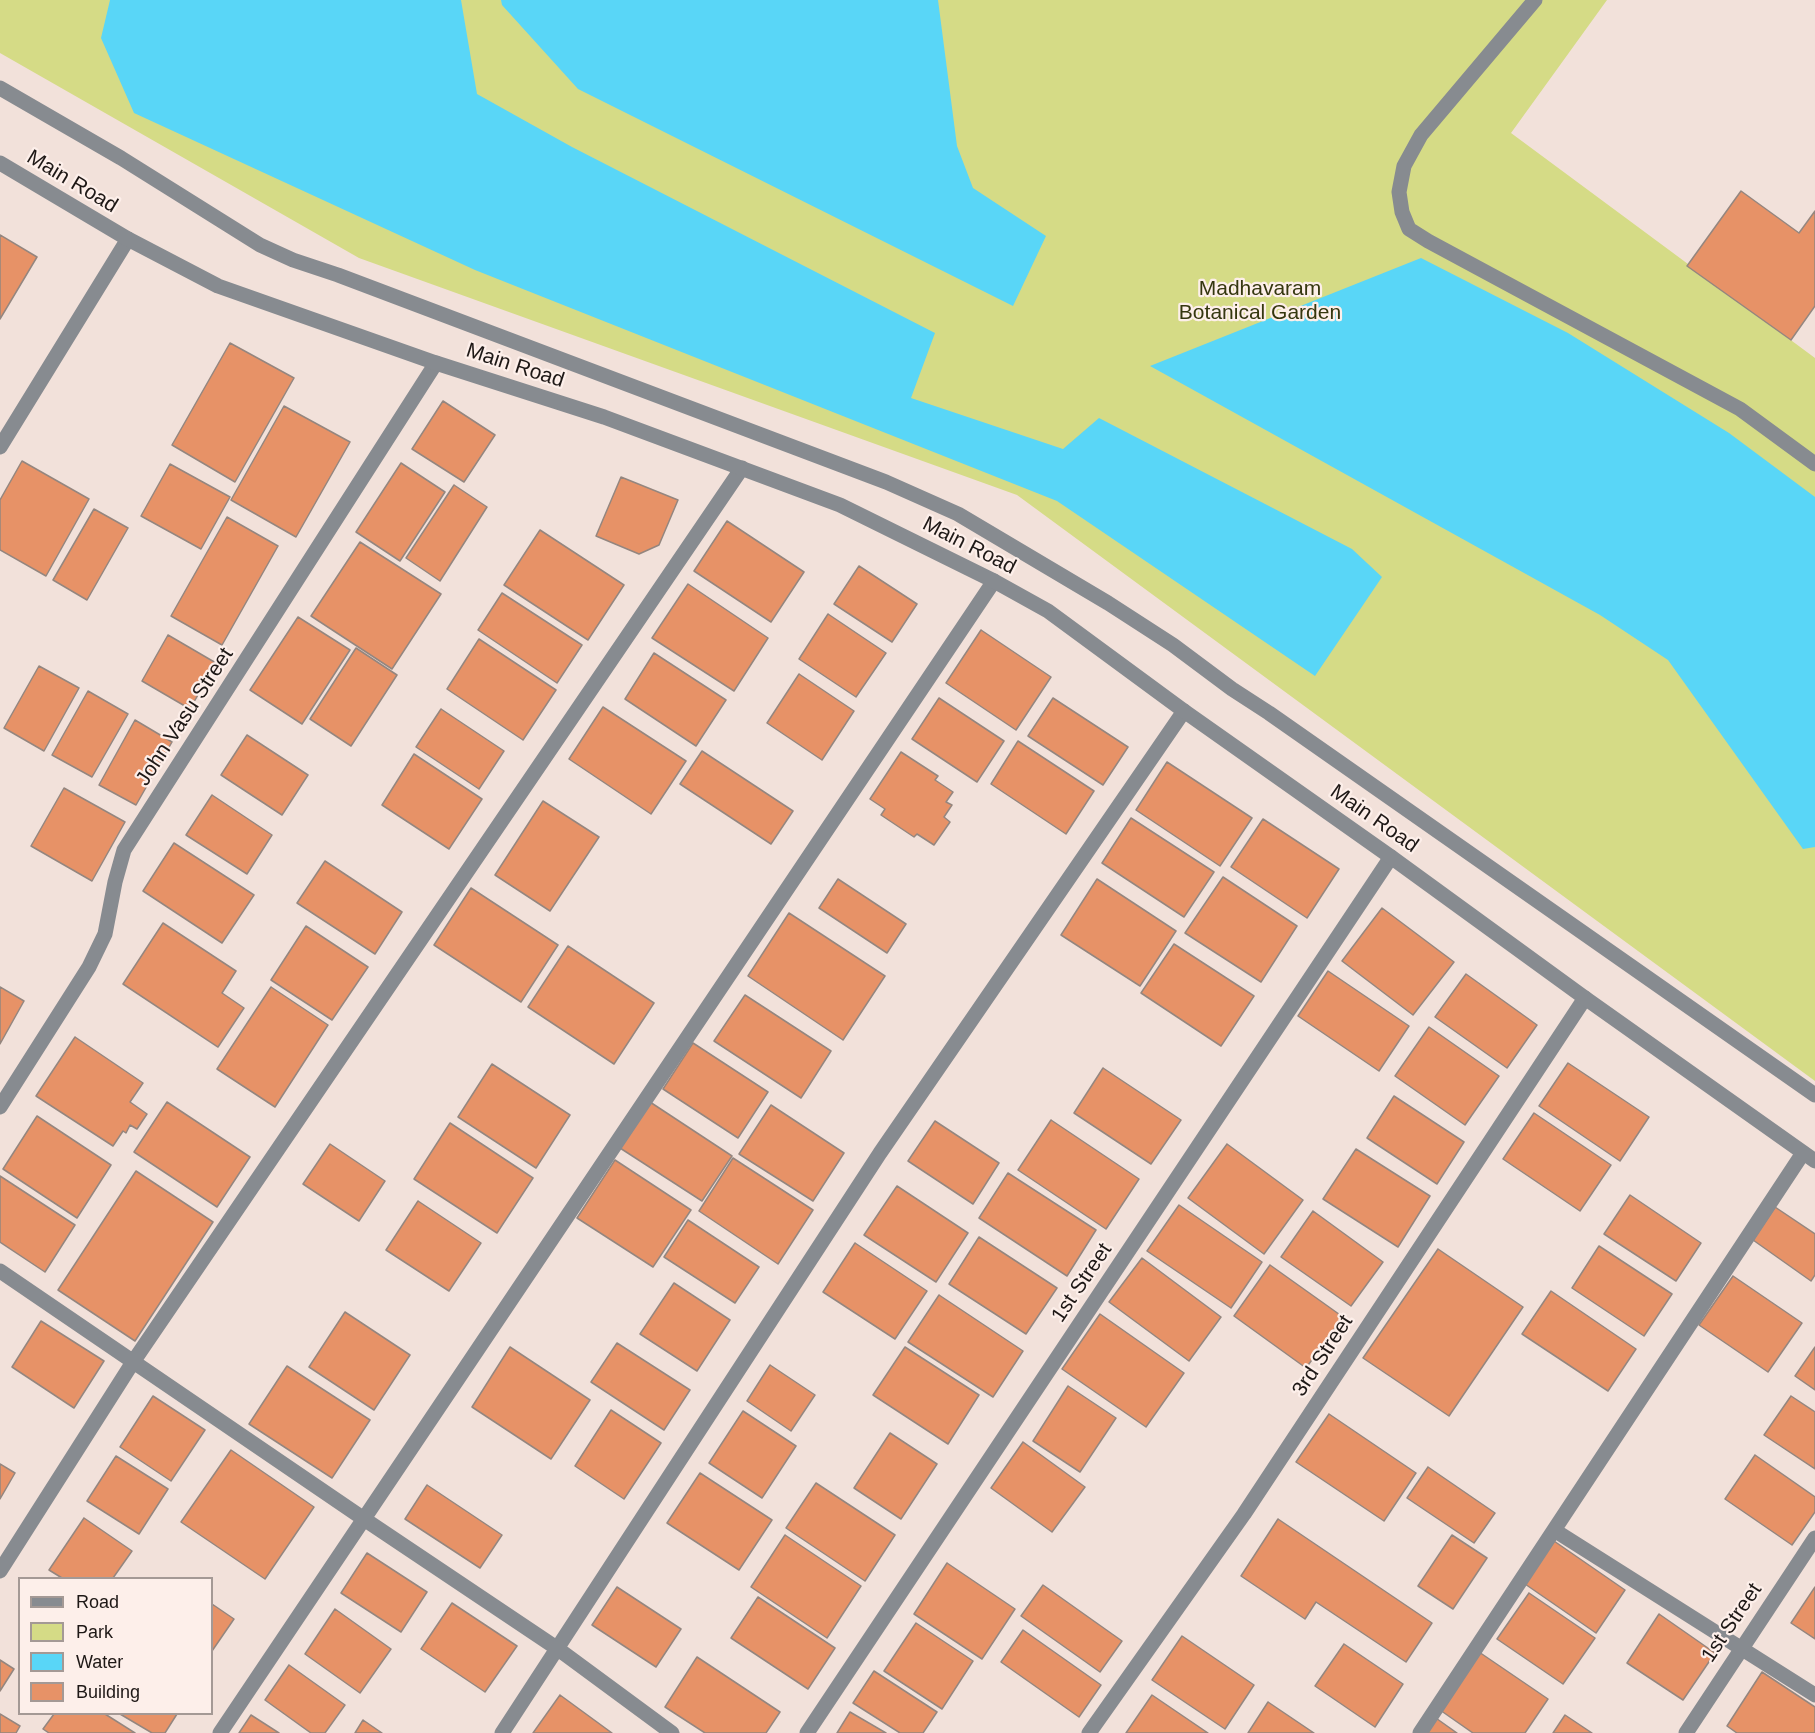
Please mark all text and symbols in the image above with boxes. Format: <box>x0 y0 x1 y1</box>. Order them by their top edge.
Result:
street label: Main Road <box>22 145 122 219</box>
park label: Madhavaram Botanical Garden <box>1179 276 1341 326</box>
street label: Main Road <box>463 338 567 394</box>
street label: Main Road <box>918 512 1020 580</box>
street label: John Vasu Street <box>131 643 239 791</box>
street label: Main Road <box>1325 780 1423 858</box>
street label: 1st Street <box>1046 1239 1118 1327</box>
street label: 3rd Street <box>1287 1310 1359 1402</box>
legend <box>18 1577 213 1715</box>
street label: 1st Street <box>1696 1579 1768 1667</box>
text: Road <box>76 1592 119 1612</box>
text: Park <box>76 1622 113 1642</box>
text: Water <box>76 1652 123 1672</box>
text: Building <box>76 1682 140 1702</box>

